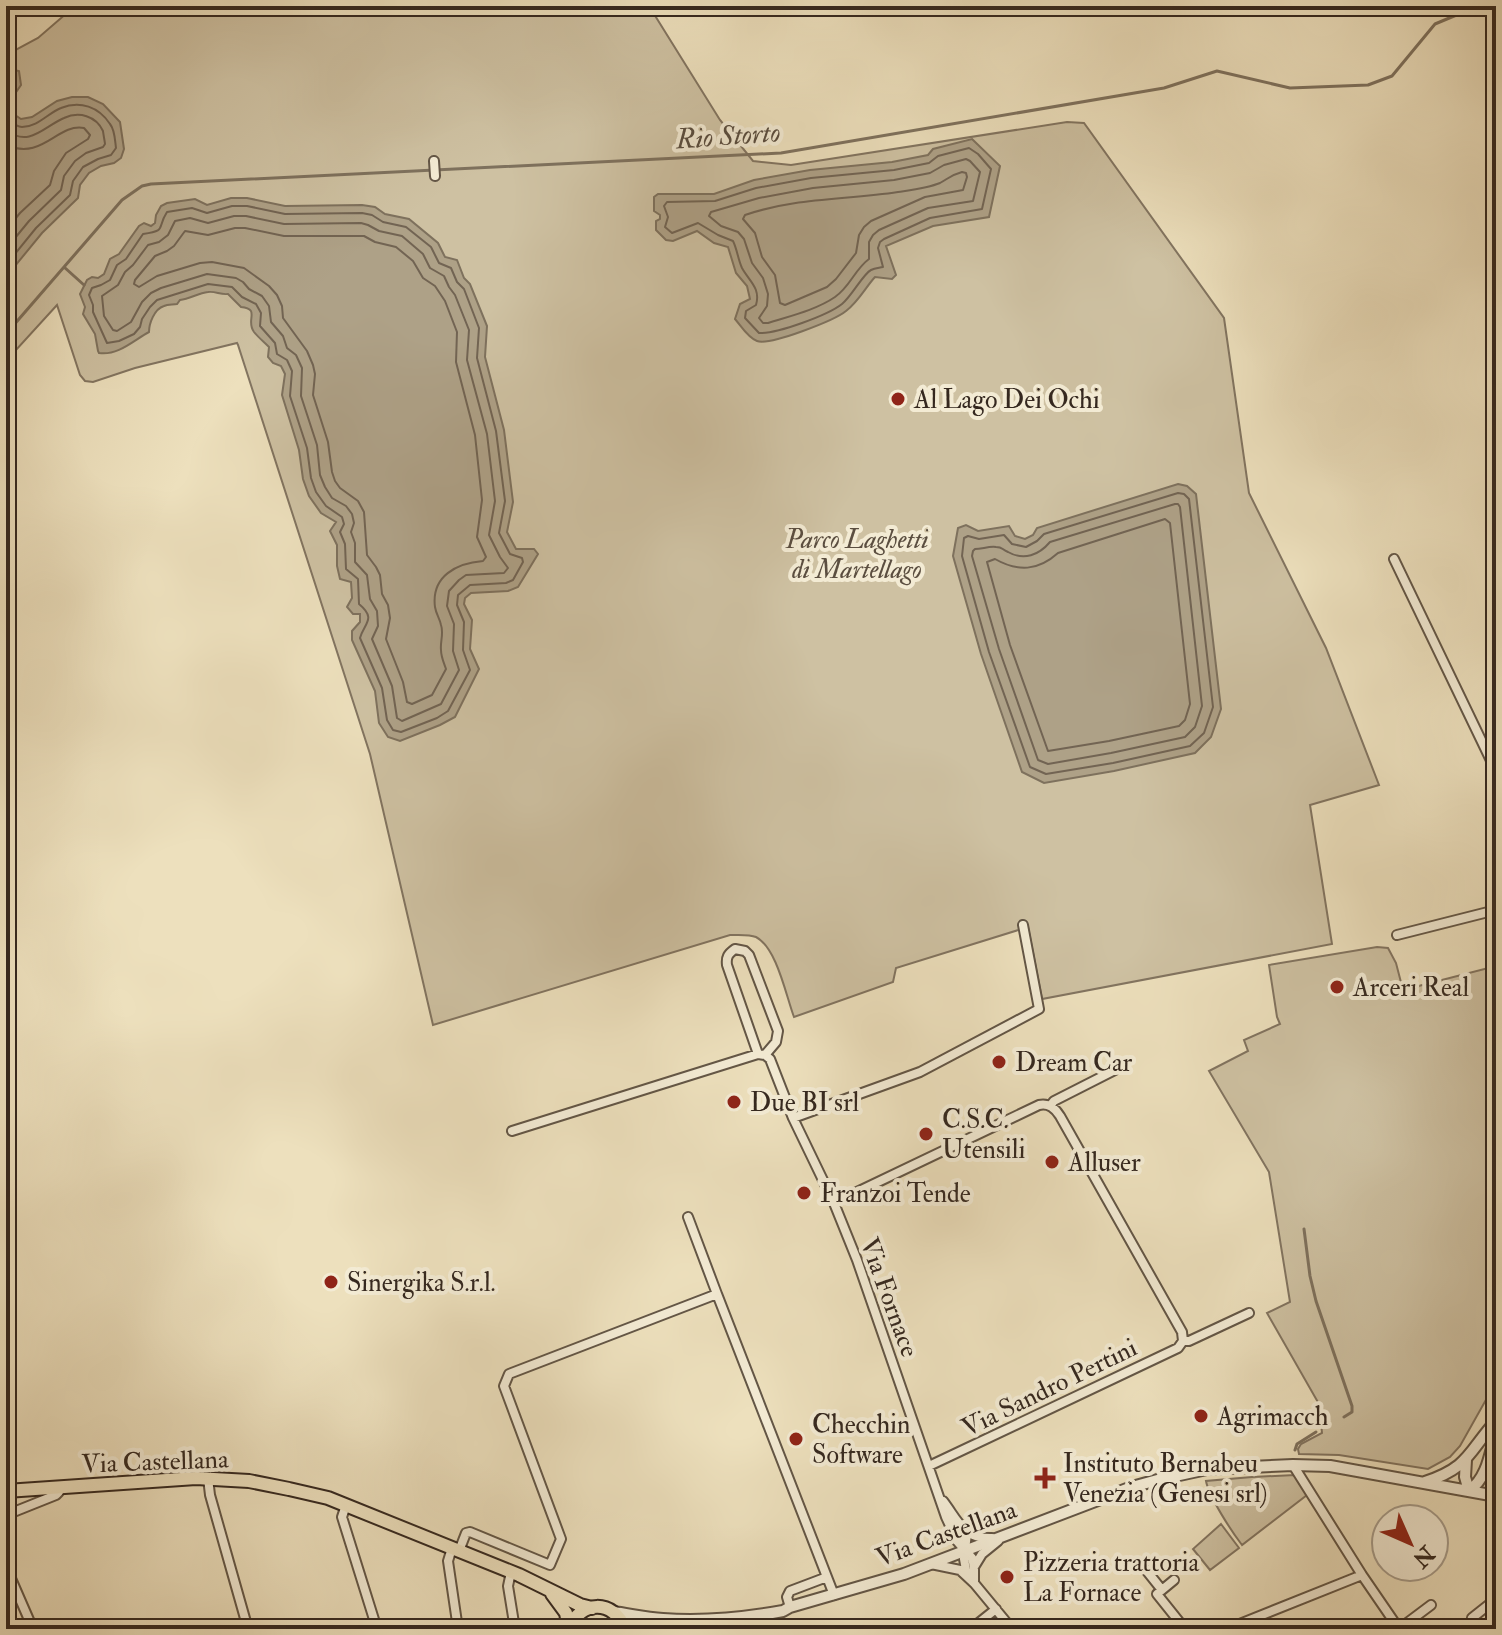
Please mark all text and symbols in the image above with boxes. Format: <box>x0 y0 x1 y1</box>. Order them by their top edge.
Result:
water label: Rio Storto <box>674 115 781 158</box>
place label: Al Lago Dei Ochi <box>913 384 1100 416</box>
marker: Al Lago Dei Ochi <box>889 390 907 408</box>
park label: Parco Laghetti di Martellago <box>785 524 928 586</box>
place label: Arceri Real <box>1352 972 1470 1004</box>
marker: Arceri Real <box>1328 978 1346 996</box>
place label: Dream Car <box>1015 1047 1133 1079</box>
marker: Dream Car <box>990 1053 1008 1071</box>
place label: Due BI srl <box>750 1087 859 1119</box>
marker: Due BI srl <box>725 1093 743 1111</box>
place label: C.S.C. Utensili <box>942 1104 1025 1166</box>
marker: C.S.C. Utensili <box>917 1125 935 1143</box>
place label: Alluser <box>1067 1147 1141 1179</box>
marker: Alluser <box>1043 1153 1061 1171</box>
place label: Franzoi Tende <box>820 1178 971 1210</box>
marker: Franzoi Tende <box>795 1184 813 1202</box>
street label: Via Fornace <box>853 1233 925 1362</box>
place label: Sinergika S.r.l. <box>347 1267 496 1299</box>
marker: Sinergika S.r.l. <box>322 1273 340 1291</box>
street label: Via Sandro Pertini <box>957 1332 1142 1444</box>
place label: Agrimacch <box>1216 1401 1329 1433</box>
marker: Agrimacch <box>1192 1407 1210 1425</box>
place label: Checchin Software <box>812 1409 910 1471</box>
marker: Checchin Software <box>787 1430 805 1448</box>
street label: Via Castellana <box>81 1443 230 1481</box>
place label: Instituto Bernabeu Venezia (Genesi srl) <box>1063 1448 1268 1510</box>
marker: Instituto Bernabeu Venezia (Genesi srl) <box>1034 1467 1056 1489</box>
street label: Via Castellana <box>872 1494 1021 1574</box>
north arrow <box>1370 1503 1450 1583</box>
text: N <box>1406 1539 1441 1574</box>
place label: Pizzeria trattoria La Fornace <box>1023 1547 1200 1609</box>
marker: Pizzeria trattoria La Fornace <box>998 1568 1016 1586</box>

